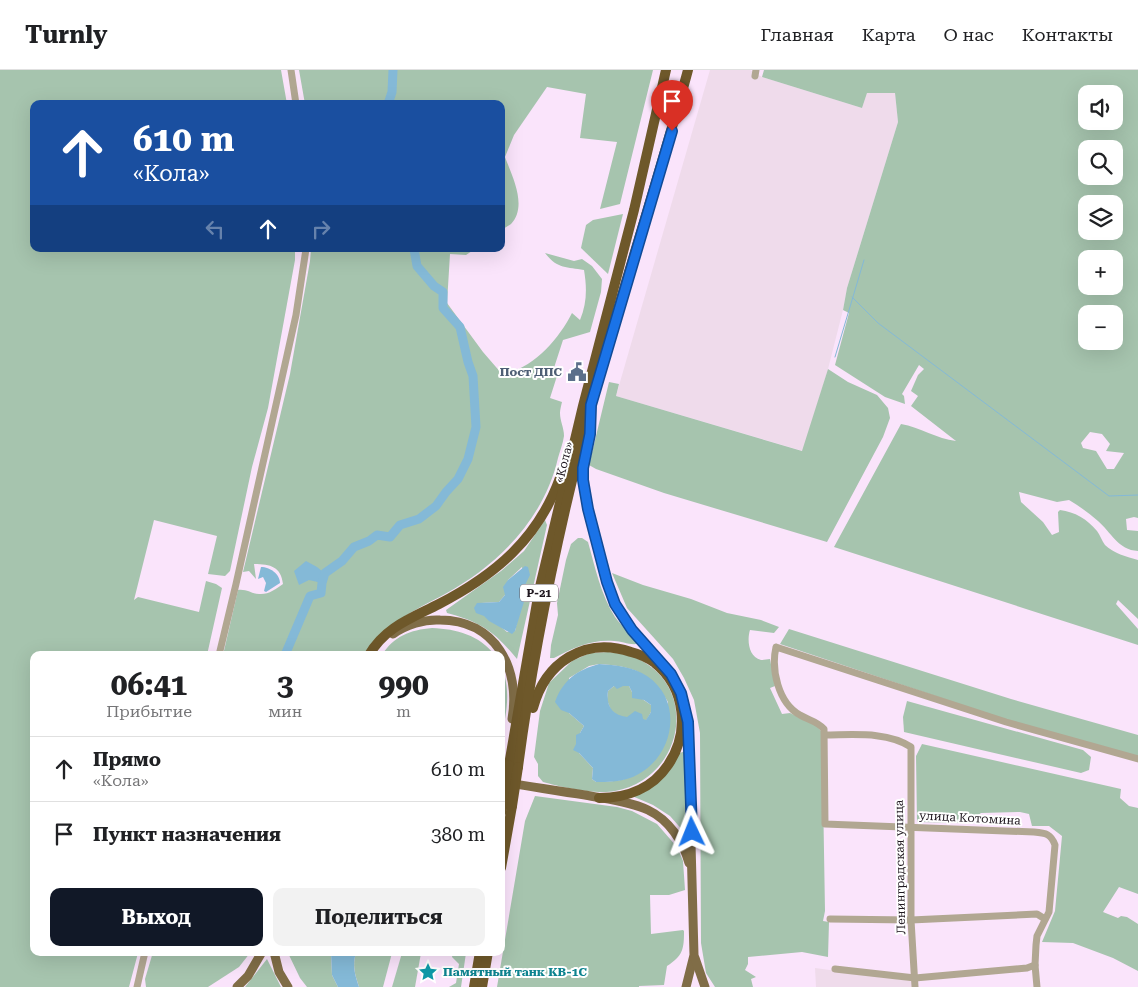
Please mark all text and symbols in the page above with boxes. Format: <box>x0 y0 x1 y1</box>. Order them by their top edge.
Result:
text: Turnly <box>25 21 108 49</box>
text: Главная <box>761 24 834 45</box>
text: Карта <box>862 24 916 45</box>
text: О нас <box>944 24 994 45</box>
text: Контакты <box>1022 24 1113 45</box>
pin <box>651 80 693 131</box>
map controls <box>1078 85 1123 350</box>
button: sound <box>1078 85 1123 130</box>
icon: arrive <box>658 87 686 115</box>
text: 610 m <box>133 119 234 160</box>
icon: ahead <box>50 120 115 185</box>
button: search <box>1078 140 1123 185</box>
text: «Кола» <box>133 161 209 186</box>
button: layers <box>1078 195 1123 240</box>
icon: left <box>201 215 229 243</box>
icon: ahead <box>254 215 282 243</box>
icon: right <box>307 215 335 243</box>
button: + <box>1078 250 1123 295</box>
button: − <box>1078 305 1123 350</box>
public building icon: Пост ДПС <box>566 361 588 383</box>
place label: Пост ДПС <box>500 365 563 379</box>
street label: «Кола» <box>552 440 576 484</box>
road number: Р-21 <box>520 584 558 602</box>
text: 06:41 <box>111 667 187 702</box>
text: 3 <box>277 667 294 702</box>
text: 990 <box>378 667 429 702</box>
text: Прибытие <box>106 702 192 721</box>
text: мин <box>268 702 302 721</box>
text: m <box>396 702 411 721</box>
text: Прямо <box>93 748 161 771</box>
icon: ahead <box>50 755 78 783</box>
text: 610 m <box>431 758 485 781</box>
text: «Кола» <box>93 771 149 790</box>
street label: Ленинградская улица <box>892 799 908 934</box>
position arrow <box>665 805 717 857</box>
street label: улица Котомина <box>919 808 1022 828</box>
icon: arrive <box>50 820 78 848</box>
text: Пункт назначения <box>93 823 281 846</box>
text: 380 m <box>431 823 485 846</box>
button: Выход <box>50 888 263 946</box>
button: Поделиться <box>273 888 485 946</box>
place icon: Памятный танк КВ-1С <box>417 961 439 983</box>
place label: Памятный танк КВ-1С <box>443 965 587 979</box>

